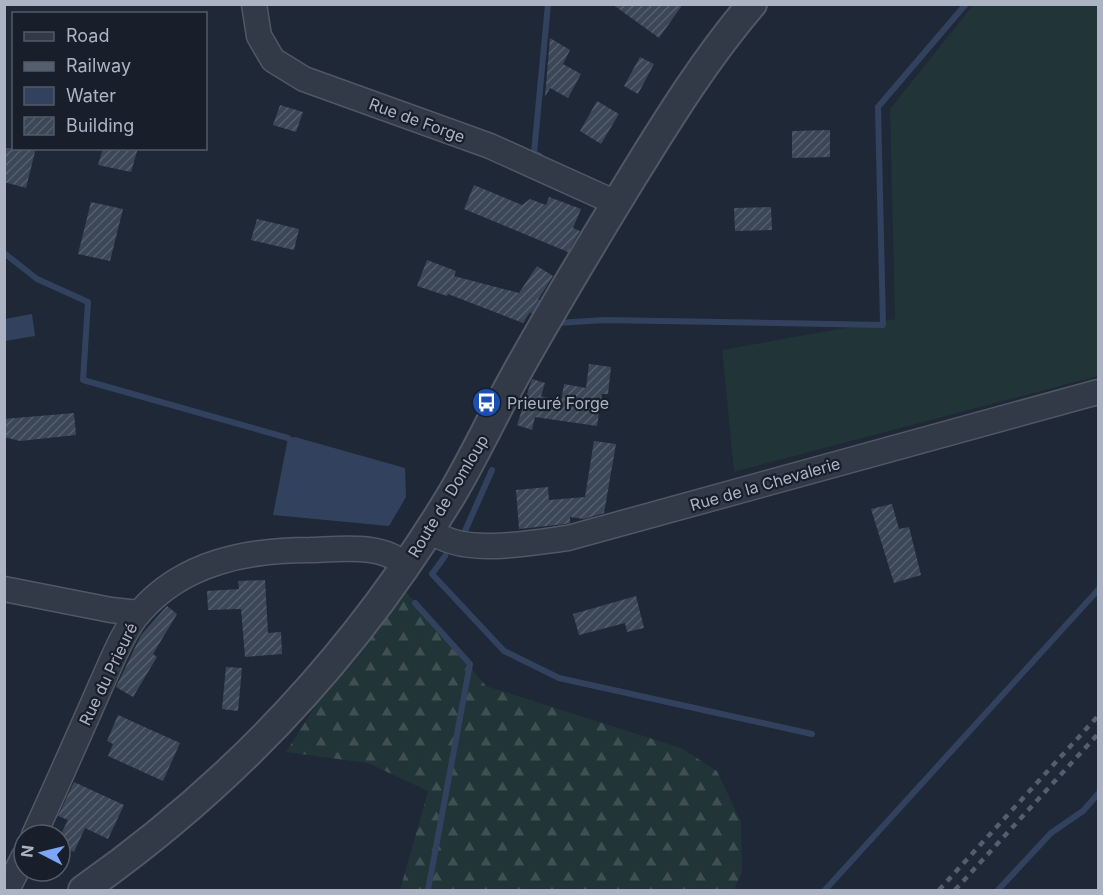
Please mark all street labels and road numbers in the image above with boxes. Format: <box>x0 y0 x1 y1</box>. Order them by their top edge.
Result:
street label: Rue de Forge <box>366 93 468 147</box>
street label: Route de Domloup <box>403 431 493 561</box>
street label: Rue de la Chevalerie <box>688 453 842 515</box>
street label: Rue du Prieuré <box>75 619 141 729</box>

